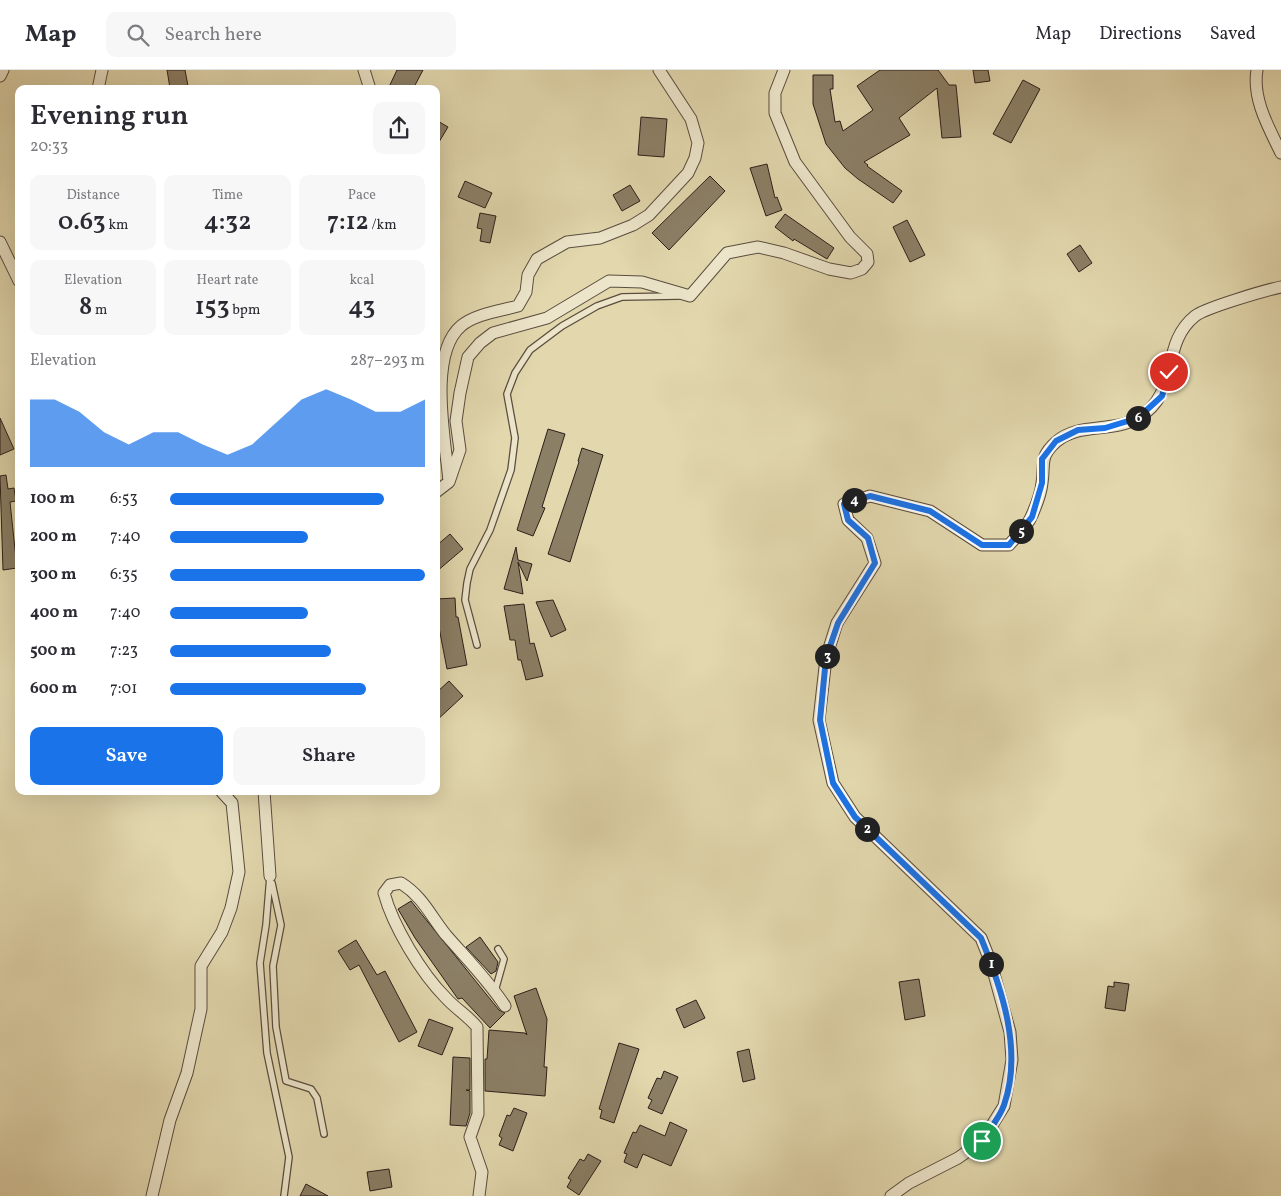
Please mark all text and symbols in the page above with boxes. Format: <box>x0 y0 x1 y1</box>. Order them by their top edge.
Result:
search box <box>106 12 456 57</box>
text: Map <box>25 18 76 52</box>
icon: search <box>124 21 152 49</box>
text: Search here <box>164 22 262 48</box>
text: Map <box>1035 22 1071 47</box>
text: Directions <box>1099 22 1182 47</box>
text: Saved <box>1210 22 1256 47</box>
text: Evening run <box>30 97 189 136</box>
button: share <box>373 102 425 154</box>
text: 20:33 <box>30 136 68 158</box>
text: Distance <box>66 186 120 205</box>
text: Time <box>212 186 243 205</box>
text: Pace <box>348 186 376 205</box>
text: 0.63 <box>58 205 106 240</box>
text: 4:32 <box>204 205 251 240</box>
text: 7:12 <box>327 205 369 240</box>
text: km <box>106 216 128 235</box>
text: /km <box>369 216 397 235</box>
text: Elevation <box>64 271 122 290</box>
text: Heart rate <box>197 271 258 290</box>
text: kcal <box>349 271 374 290</box>
text: 8 <box>79 290 92 325</box>
text: 153 <box>195 290 229 325</box>
text: 43 <box>348 290 375 325</box>
text: m <box>92 301 107 320</box>
text: bpm <box>229 301 260 320</box>
text: Elevation <box>30 350 97 372</box>
text: 287–293 m <box>350 350 425 372</box>
pin <box>1148 351 1190 393</box>
icon: check <box>1155 358 1183 386</box>
pin: 6 <box>1126 406 1150 430</box>
text: 6 <box>1135 409 1142 428</box>
text: 100 m <box>30 488 75 510</box>
text: 6:53 <box>110 488 138 510</box>
pin: 4 <box>842 488 866 512</box>
text: 4 <box>850 491 859 510</box>
pin: 5 <box>1008 518 1034 544</box>
text: 5 <box>1018 522 1025 541</box>
text: 200 m <box>30 526 77 548</box>
text: 7:40 <box>110 526 140 548</box>
text: 300 m <box>30 564 76 586</box>
text: 6:35 <box>110 564 138 586</box>
text: 400 m <box>30 602 78 624</box>
text: 7:40 <box>110 602 140 624</box>
text: 500 m <box>30 640 76 662</box>
text: 7:23 <box>110 640 138 662</box>
pin: 3 <box>814 644 840 668</box>
text: 3 <box>824 647 831 666</box>
text: 600 m <box>30 678 77 700</box>
text: 7:01 <box>110 678 137 700</box>
button: Save <box>30 727 223 785</box>
button: Share <box>233 727 425 785</box>
pin: 2 <box>854 816 880 842</box>
text: 2 <box>864 820 871 839</box>
pin: 1 <box>978 952 1004 976</box>
text: 1 <box>989 955 994 974</box>
pin <box>961 1120 1003 1162</box>
icon: arrive <box>968 1127 996 1155</box>

